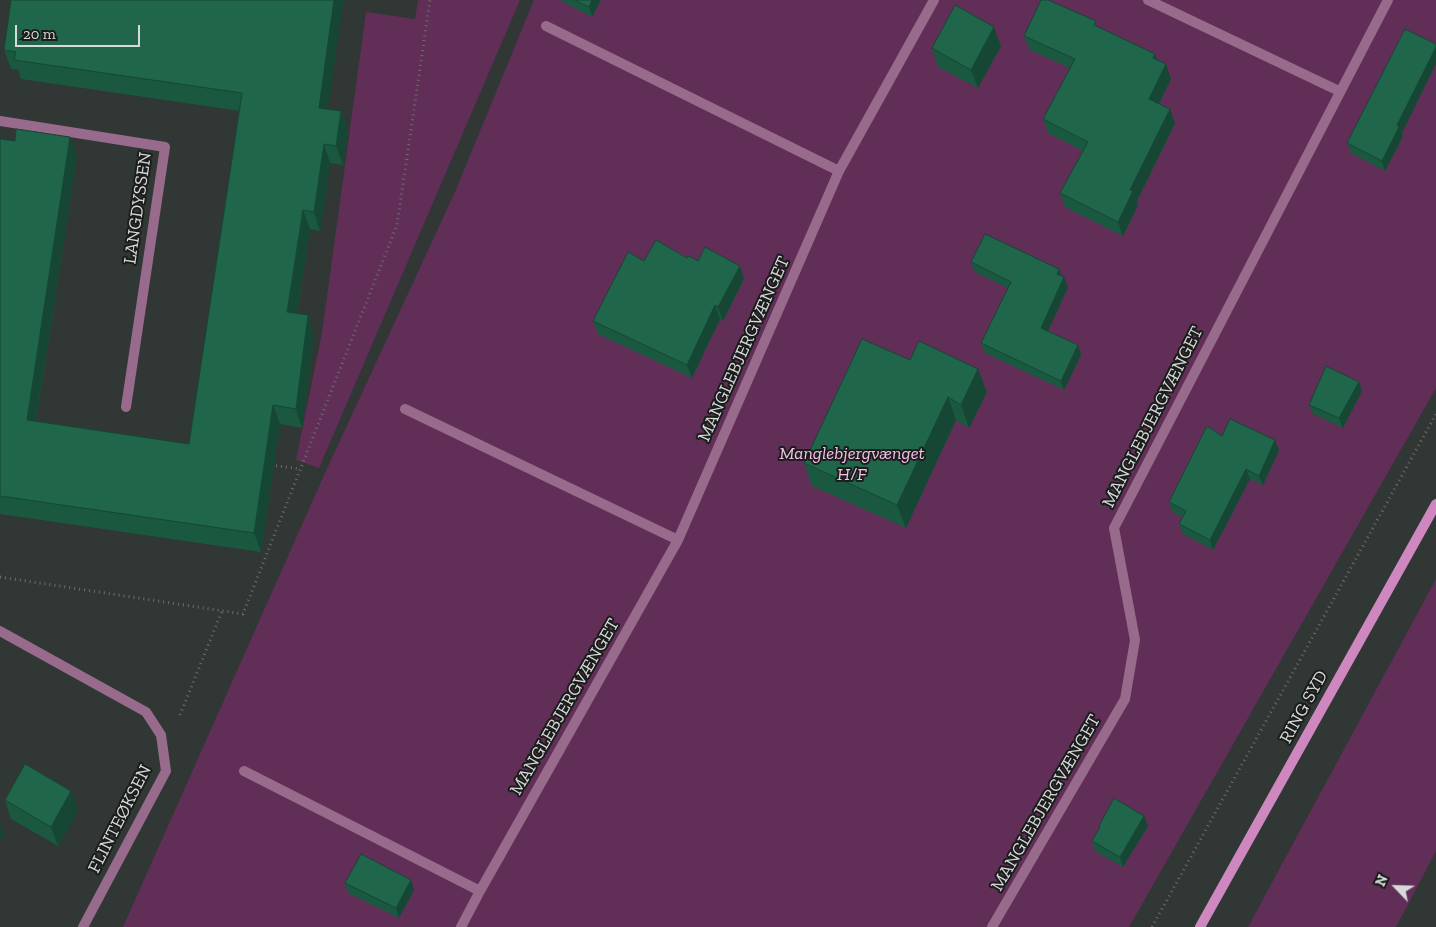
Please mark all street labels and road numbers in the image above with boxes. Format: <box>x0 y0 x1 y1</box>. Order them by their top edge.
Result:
street label: LANGDYSSEN <box>119 151 157 265</box>
street label: MANGLEBJERGVÆNGET <box>693 253 795 445</box>
street label: MANGLEBJERGVÆNGET <box>1098 323 1208 511</box>
street label: MANGLEBJERGVÆNGET <box>506 615 624 799</box>
street label: RING SYD <box>1275 667 1333 747</box>
street label: MANGLEBJERGVÆNGET <box>987 711 1105 895</box>
street label: FLINTEØKSEN <box>83 761 157 877</box>

